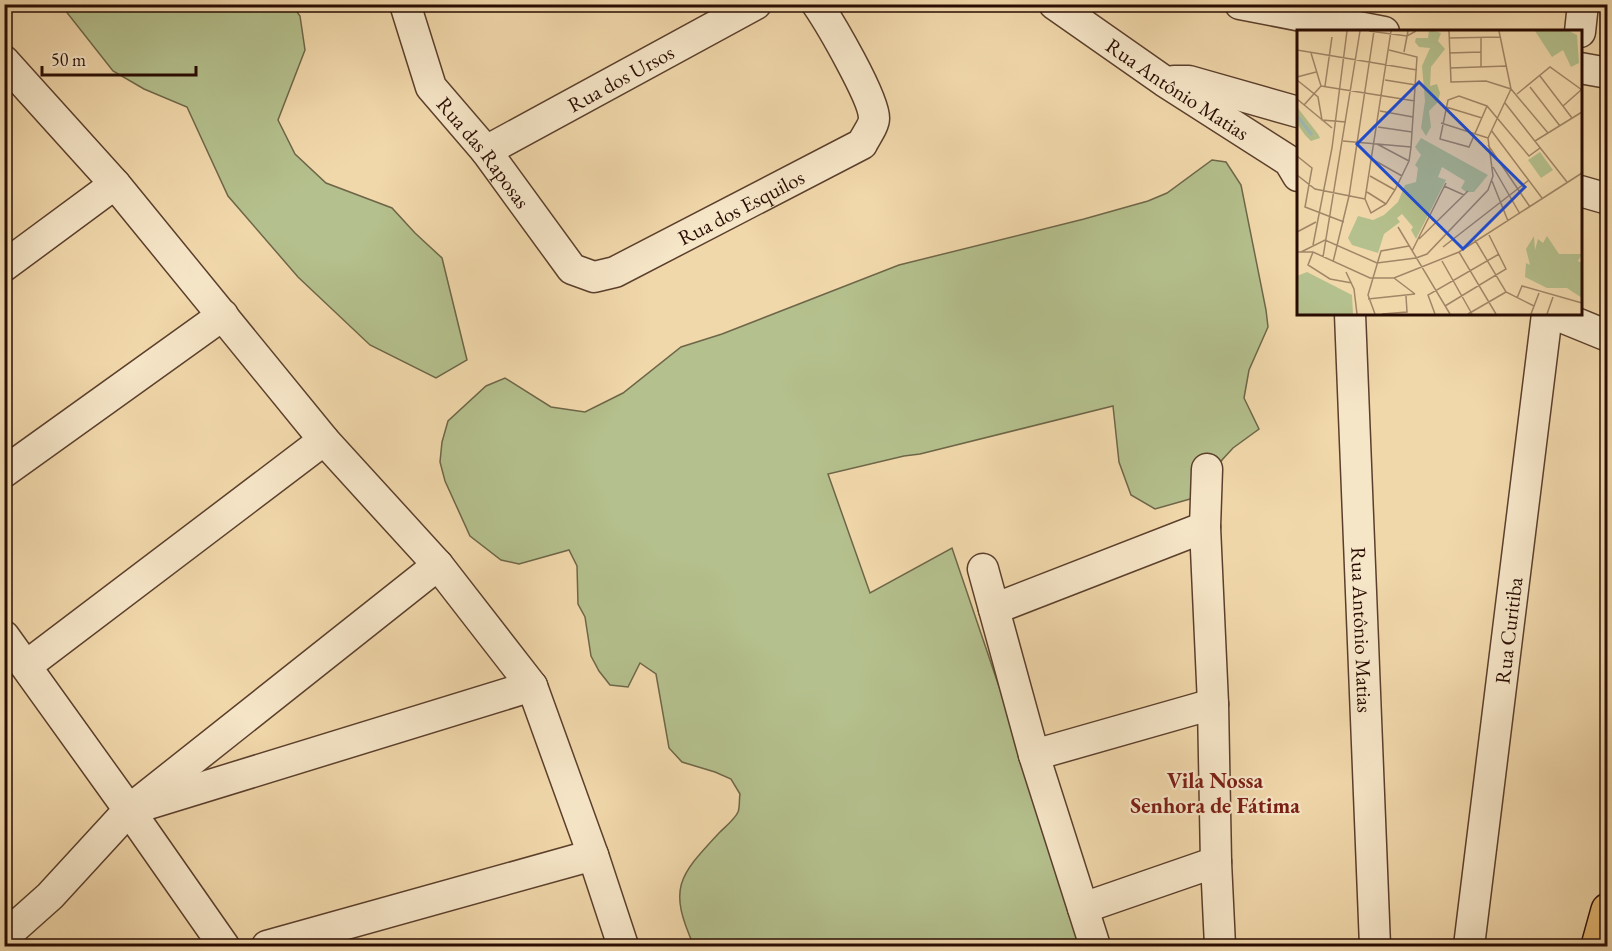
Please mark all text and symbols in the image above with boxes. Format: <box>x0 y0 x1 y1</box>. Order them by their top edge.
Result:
inset map <box>1297 30 1582 315</box>
street label: Rua Antônio Matias <box>1101 31 1255 146</box>
street label: Rua dos Ursos <box>562 38 678 118</box>
scale bar <box>42 39 196 77</box>
text: 50 m <box>51 48 86 71</box>
street label: Rua das Raposas <box>431 91 537 214</box>
street label: Rua dos Esquilos <box>673 163 809 251</box>
street label: Rua Antônio Matias <box>1346 546 1379 713</box>
street label: Rua Curitiba <box>1488 575 1528 685</box>
district label: Vila Nossa Senhora de Fátima <box>1130 766 1300 820</box>

